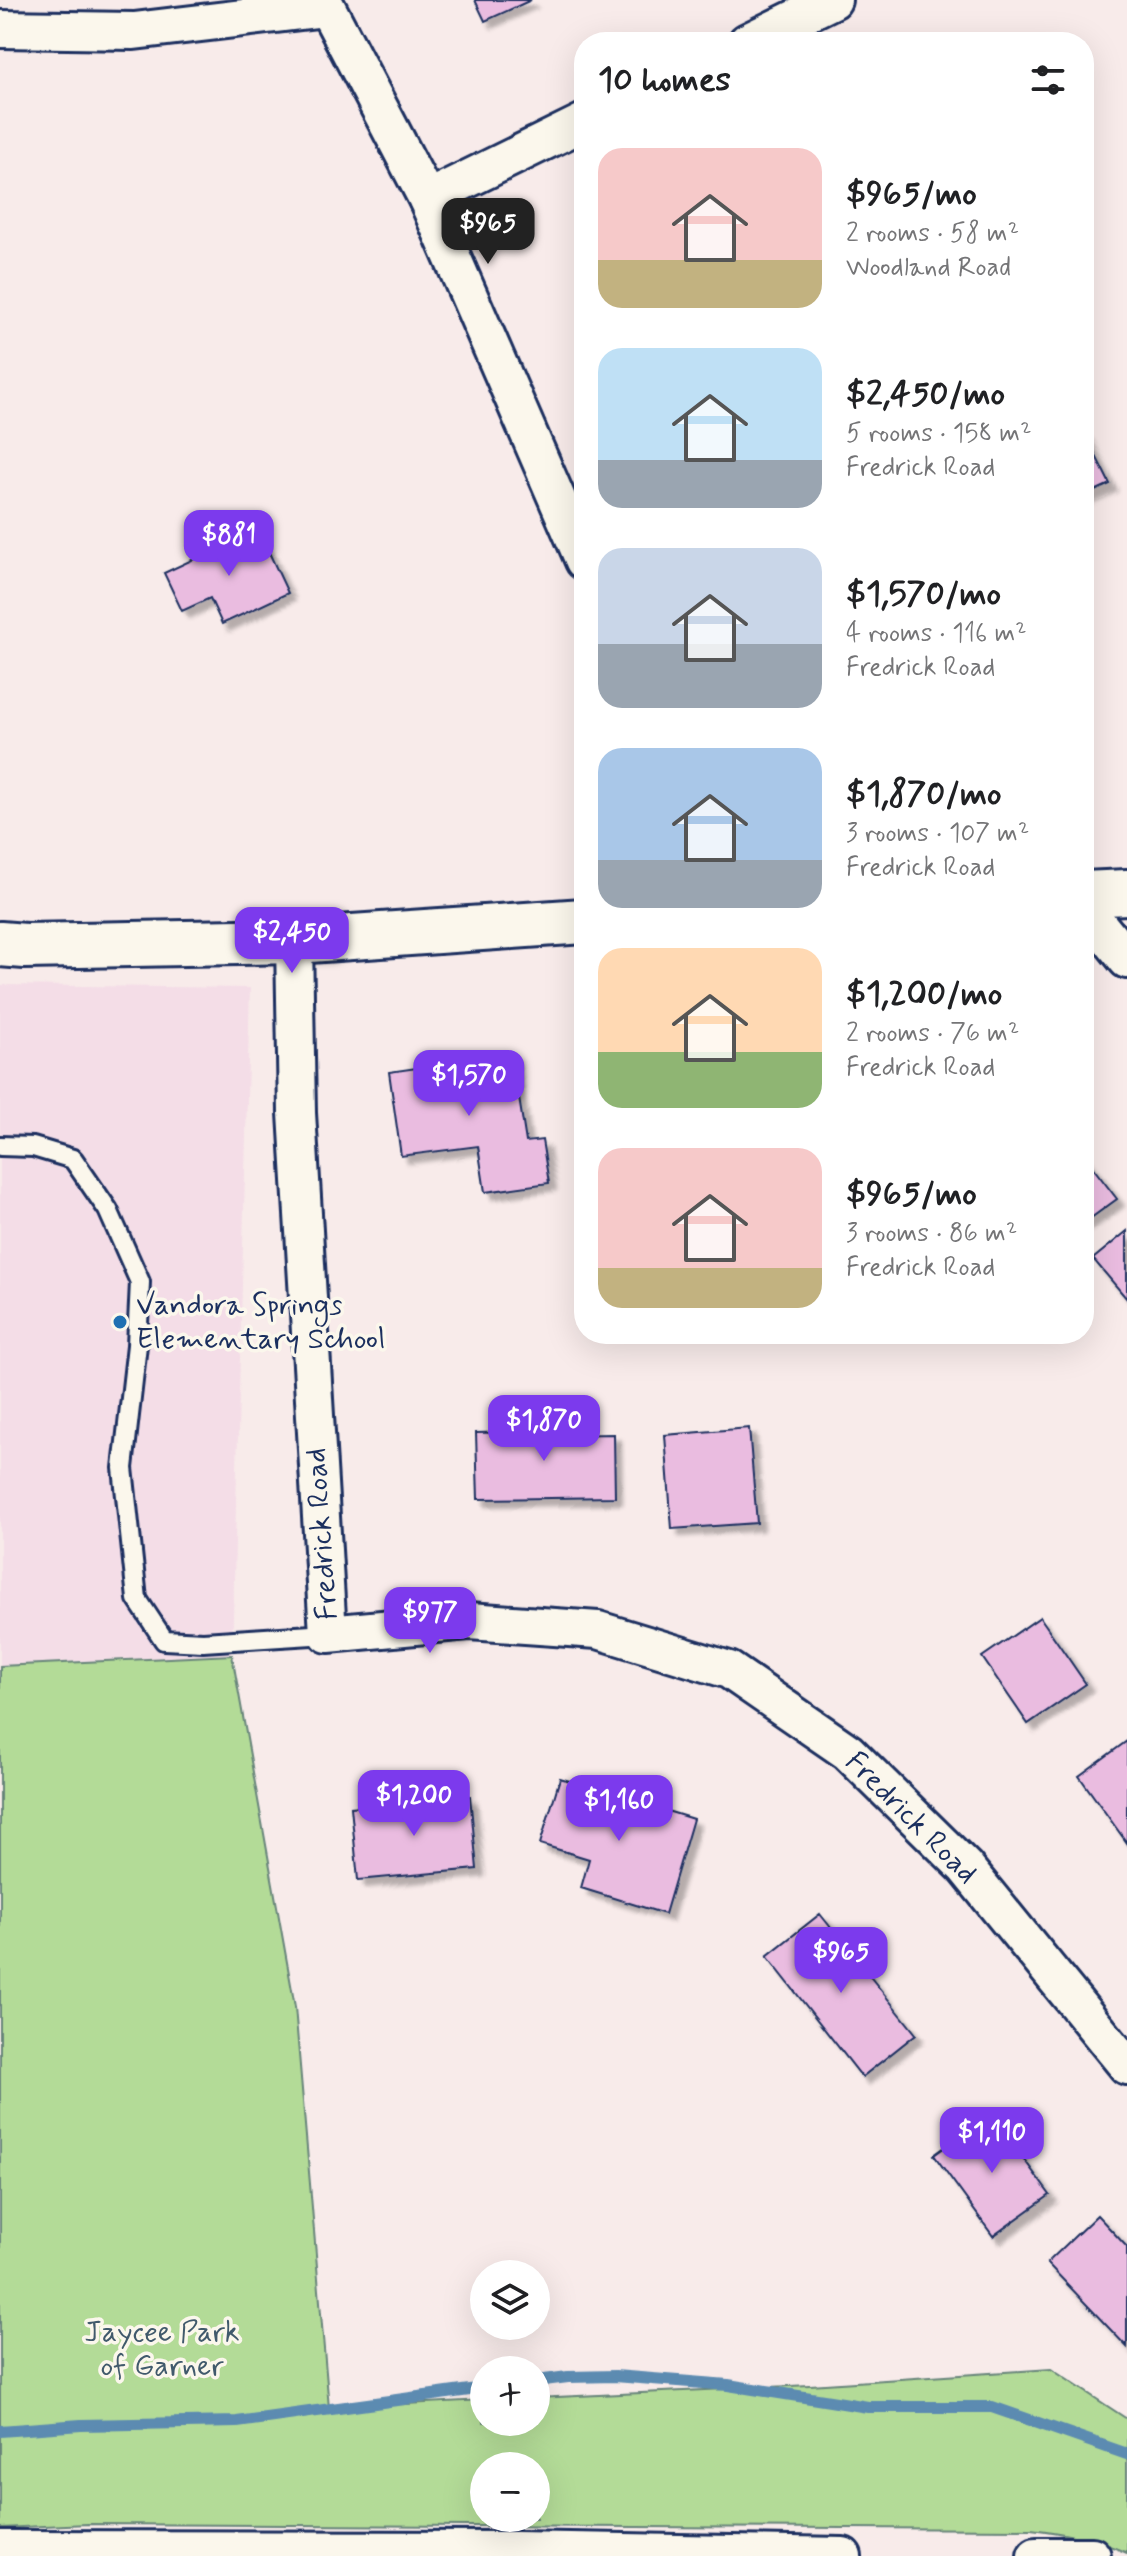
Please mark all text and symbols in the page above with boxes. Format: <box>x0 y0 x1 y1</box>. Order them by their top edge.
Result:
text: 10 homes <box>598 58 731 103</box>
icon: filters <box>1026 58 1070 102</box>
text: $965/mo <box>846 172 977 217</box>
icon: home <box>662 180 758 276</box>
pin: $965 <box>441 198 535 266</box>
text: $965 <box>460 207 516 241</box>
text: 2 rooms · 58 m² <box>846 217 1019 251</box>
text: Woodland Road <box>846 251 1011 285</box>
text: $2,450/mo <box>846 372 1005 417</box>
icon: home <box>662 380 758 476</box>
text: 5 rooms · 158 m² <box>846 417 1032 451</box>
text: Fredrick Road <box>846 451 995 485</box>
pin: $881 <box>182 510 276 578</box>
text: $881 <box>202 519 256 553</box>
text: $1,570/mo <box>846 572 1001 617</box>
icon: home <box>662 580 758 676</box>
text: 4 rooms · 116 m² <box>846 617 1027 651</box>
text: Fredrick Road <box>846 651 995 685</box>
text: $1,870/mo <box>846 772 1002 817</box>
icon: home <box>662 780 758 876</box>
text: 3 rooms · 107 m² <box>846 817 1029 851</box>
text: Fredrick Road <box>846 851 995 885</box>
pin: $2,450 <box>227 907 357 975</box>
text: $2,450 <box>253 916 331 950</box>
text: $1,200/mo <box>846 972 1002 1017</box>
icon: home <box>662 980 758 1076</box>
text: 2 rooms · 76 m² <box>846 1017 1019 1051</box>
pin: $1,570 <box>404 1050 534 1118</box>
text: Fredrick Road <box>846 1051 995 1085</box>
text: $1,570 <box>431 1059 507 1093</box>
text: $965/mo <box>846 1172 977 1217</box>
icon: home <box>662 1180 758 1276</box>
text: 3 rooms · 86 m² <box>846 1217 1017 1251</box>
text: Fredrick Road <box>846 1251 995 1285</box>
place label: Vandora Springs Elementary School <box>136 1286 385 1359</box>
marker: Vandora Springs Elementary School <box>111 1313 129 1331</box>
pin: $1,870 <box>479 1395 609 1463</box>
text: $1,870 <box>506 1404 582 1438</box>
street label: Fredrick Road <box>297 1447 347 1621</box>
pin: $977 <box>383 1587 477 1655</box>
text: $977 <box>402 1596 458 1630</box>
street label: Fredrick Road <box>836 1743 986 1893</box>
pin: $1,200 <box>349 1770 479 1838</box>
pin: $1,160 <box>554 1775 684 1843</box>
text: $1,200 <box>376 1779 452 1813</box>
text: $1,160 <box>584 1784 654 1818</box>
pin: $965 <box>794 1927 888 1995</box>
text: $965 <box>813 1936 869 1970</box>
pin: $1,110 <box>927 2107 1057 2175</box>
text: $1,110 <box>958 2116 1026 2150</box>
map controls <box>470 2260 550 2532</box>
button: layers <box>470 2260 550 2340</box>
park label: Jaycee Park of Garner <box>84 2313 240 2386</box>
button: + <box>470 2356 550 2436</box>
button: − <box>470 2452 550 2532</box>

